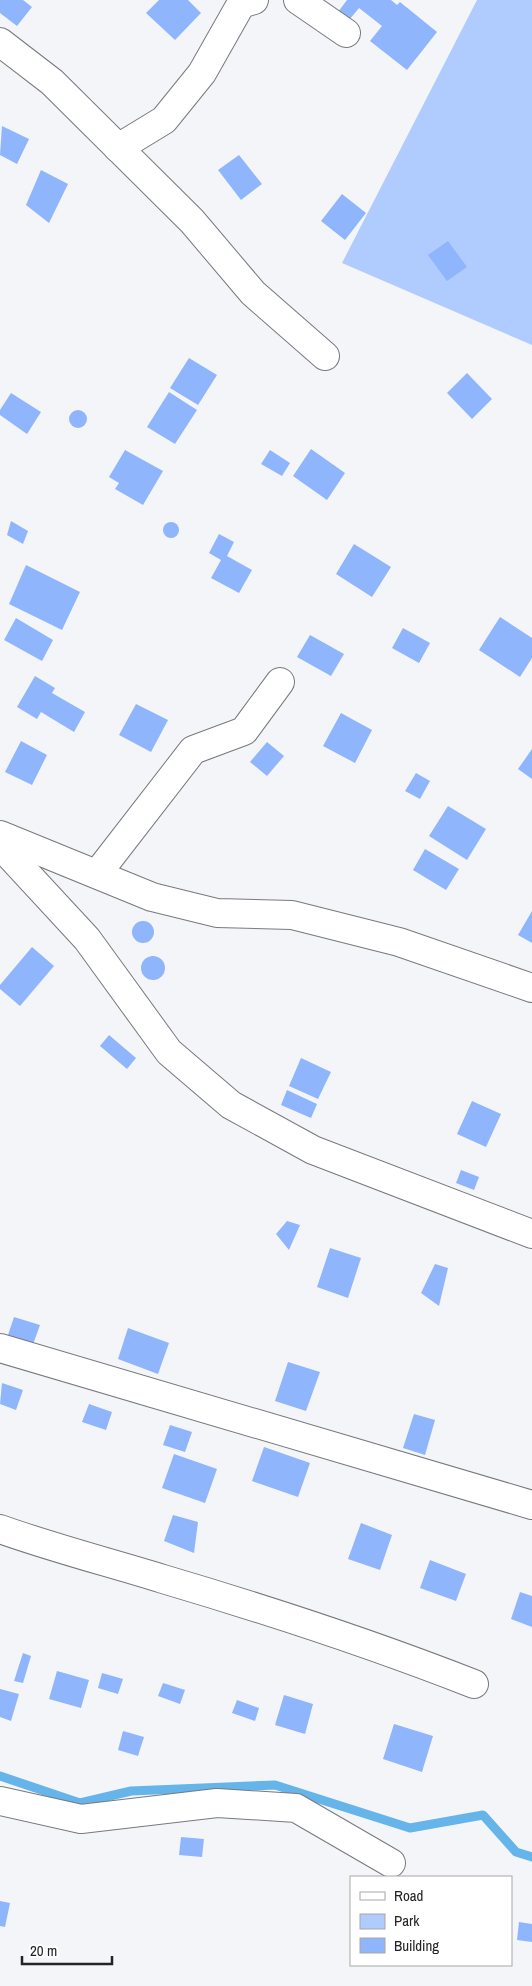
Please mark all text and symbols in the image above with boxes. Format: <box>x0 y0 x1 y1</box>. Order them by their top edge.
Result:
legend <box>350 1876 512 1966</box>
text: Road <box>394 1885 423 1906</box>
text: Park <box>394 1910 420 1931</box>
scale bar <box>22 1934 112 1966</box>
text: Building <box>394 1935 439 1956</box>
text: 20 m <box>30 1940 57 1961</box>

